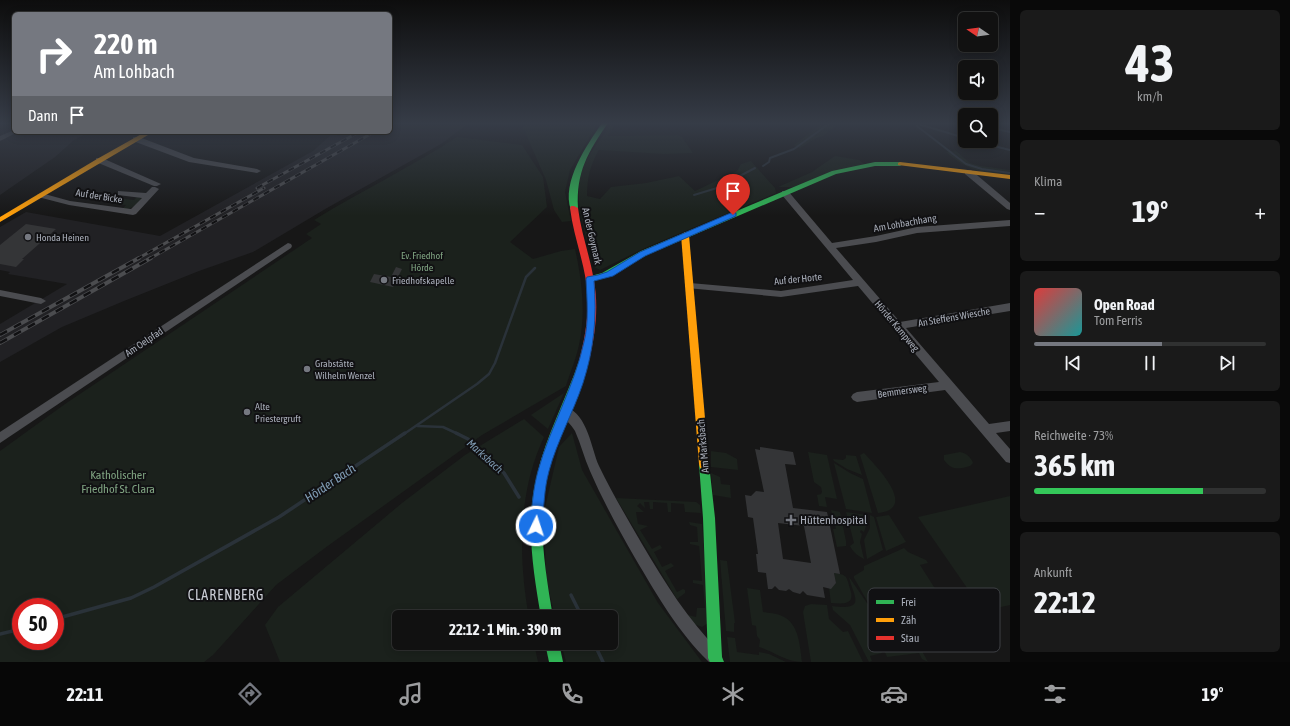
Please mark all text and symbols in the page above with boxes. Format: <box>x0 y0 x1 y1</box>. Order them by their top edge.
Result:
north arrow <box>958 12 998 52</box>
map controls <box>958 12 998 148</box>
icon: right <box>28 28 80 80</box>
text: 220 m <box>94 28 157 60</box>
text: 43 <box>1126 33 1174 93</box>
button: sound <box>958 60 998 100</box>
text: Am Lohbach <box>94 61 175 82</box>
text: km/h <box>1137 89 1163 104</box>
icon: arrive <box>66 104 88 126</box>
text: Dann <box>28 107 58 124</box>
button: search <box>958 108 998 148</box>
pin <box>716 174 750 215</box>
text: Klima <box>1034 174 1062 189</box>
icon: arrive <box>722 180 744 202</box>
street label: Auf der Bicke <box>75 187 123 205</box>
text: 19° <box>1132 194 1168 228</box>
text: − <box>1034 198 1045 224</box>
text: + <box>1255 198 1266 224</box>
street label: An der Goymark <box>580 207 604 266</box>
street label: Am Lohbachhang <box>873 212 938 234</box>
marker: Honda Heinen <box>23 232 33 242</box>
place label: Honda Heinen <box>36 232 89 243</box>
park label: Ev. Friedhof Hörde <box>401 250 443 273</box>
street label: Auf der Horte <box>773 271 823 287</box>
marker: Friedhofskapelle <box>379 275 389 285</box>
place label: Friedhofskapelle <box>392 275 455 286</box>
text: Open Road <box>1094 296 1155 313</box>
street label: Hörder Kampweg <box>873 298 922 354</box>
street label: An Steffens Wiesche <box>917 305 991 329</box>
text: Tom Ferris <box>1094 313 1142 328</box>
street label: Am Oelpfad <box>123 325 165 359</box>
icon: previous <box>1062 352 1084 374</box>
icon: pause <box>1139 352 1161 374</box>
icon: next <box>1216 352 1238 374</box>
place label: Grabstätte Wilhelm Wenzel <box>315 358 375 381</box>
marker: Grabstätte Wilhelm Wenzel <box>302 364 312 374</box>
street label: Bemmersweg <box>877 382 928 400</box>
place label: Alte Priestergruft <box>255 401 301 424</box>
marker: Alte Priestergruft <box>242 407 252 417</box>
street label: Am Marksbach <box>695 419 711 473</box>
text: Reichweite · 73% <box>1034 428 1113 443</box>
water label: Marksbach <box>465 437 506 476</box>
text: 365 km <box>1034 448 1115 482</box>
water label: Hörder Bach <box>302 460 359 505</box>
park label: Katholischer Friedhof St. Clara <box>81 468 155 496</box>
position arrow <box>515 505 557 547</box>
place label: Hüttenhospital <box>800 513 868 527</box>
marker: Hüttenhospital <box>785 514 797 526</box>
text: Ankunft <box>1034 565 1072 580</box>
text: 22:12 <box>1034 585 1096 619</box>
district label: CLARENBERG <box>188 587 264 603</box>
legend <box>868 588 1000 652</box>
text: Frei <box>901 596 916 608</box>
speed limit sign: 50 <box>12 598 64 650</box>
text: Zäh <box>901 614 916 626</box>
text: 22:12 · 1 Min. · 390 m <box>449 621 561 638</box>
text: Stau <box>901 632 919 644</box>
icon: directions <box>236 680 264 708</box>
icon: music <box>397 680 425 708</box>
icon: phone <box>558 680 586 708</box>
icon: climate <box>719 680 747 708</box>
icon: car <box>880 680 908 708</box>
icon: filters <box>1041 680 1069 708</box>
text: 22:11 <box>66 684 103 705</box>
text: 19° <box>1202 684 1224 705</box>

